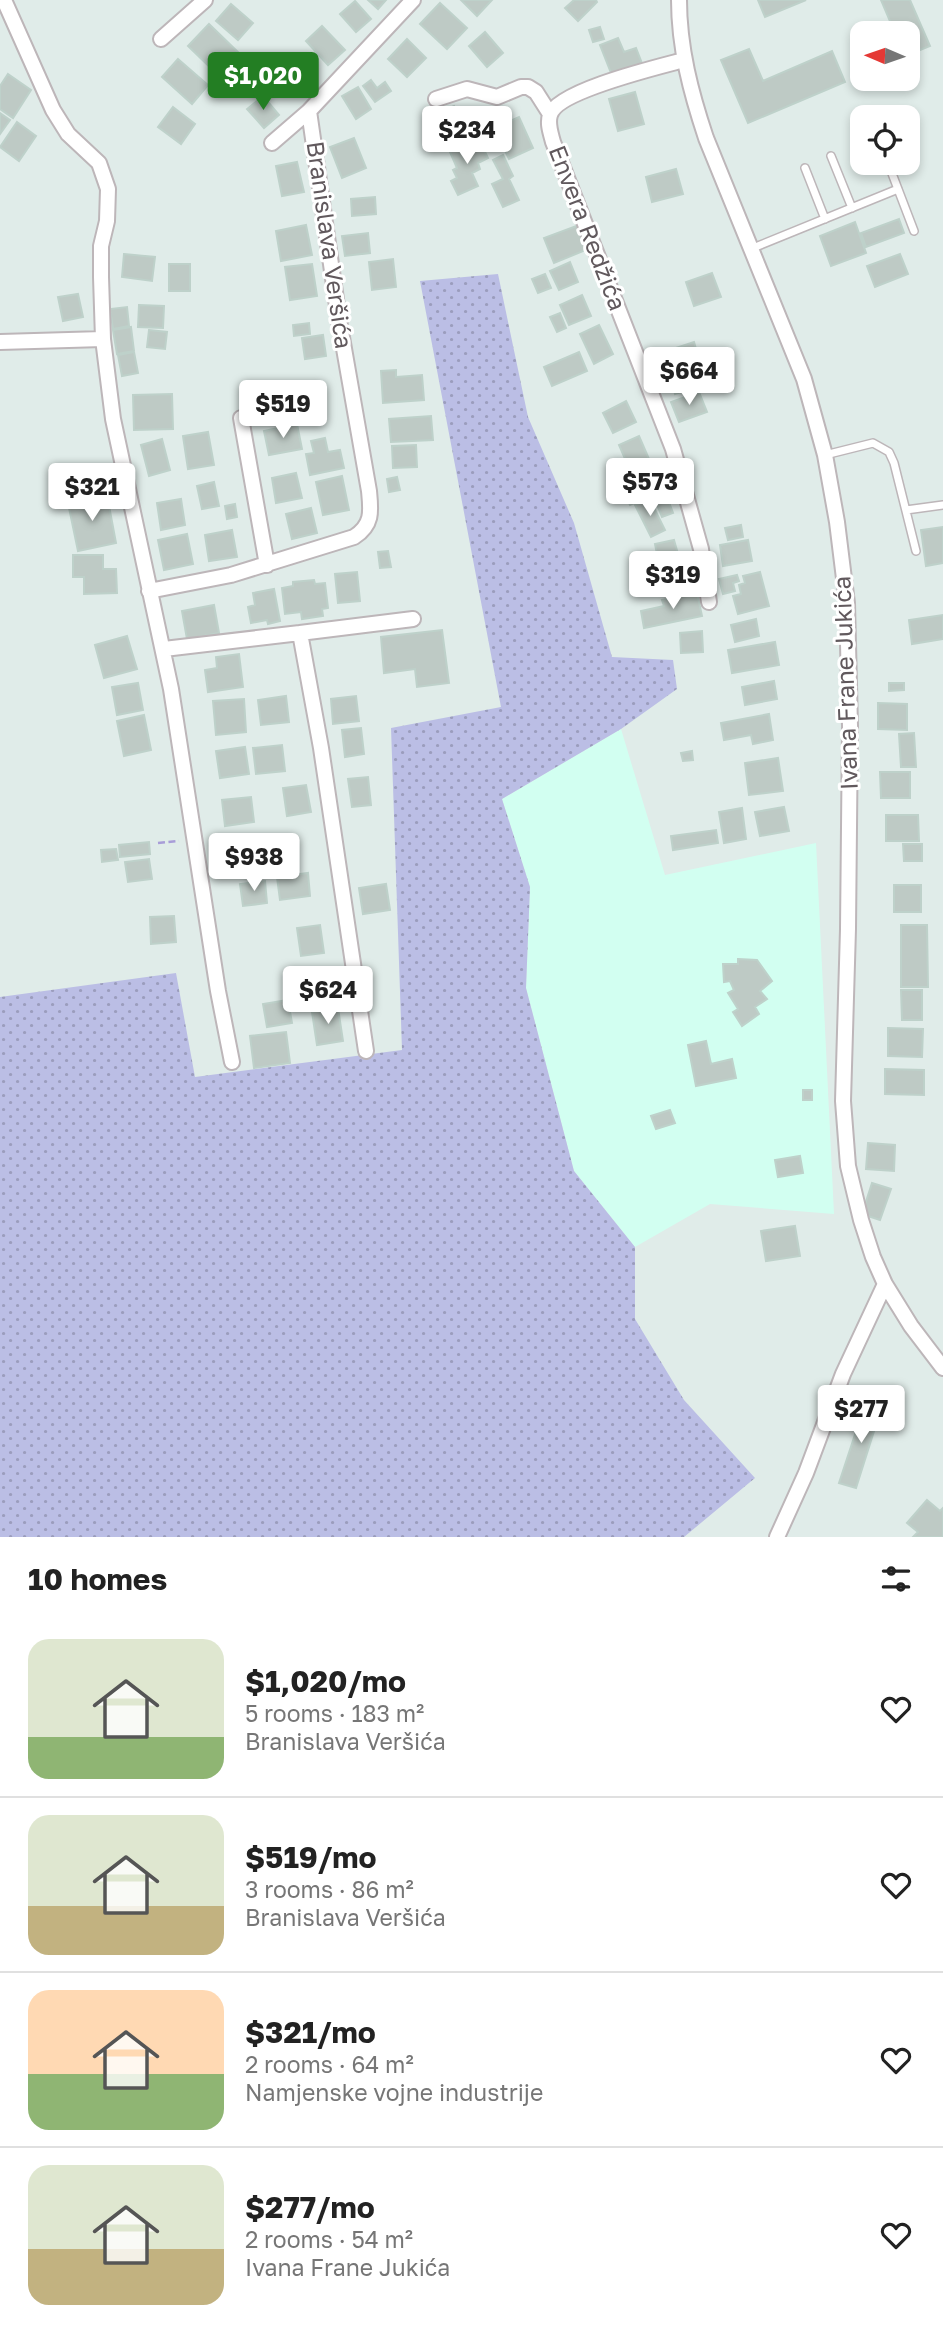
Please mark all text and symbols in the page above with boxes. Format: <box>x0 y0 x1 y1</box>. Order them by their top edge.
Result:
north arrow <box>850 21 920 91</box>
map controls <box>850 21 920 175</box>
pin: $1,020 <box>206 52 320 112</box>
text: $1,020 <box>224 61 302 89</box>
button: locate <box>850 105 920 175</box>
pin: $234 <box>426 106 508 166</box>
text: $234 <box>438 115 496 143</box>
street label: Branislava Veršića <box>302 139 359 351</box>
street label: Envera Redžića <box>544 141 633 314</box>
pin: $664 <box>648 348 730 407</box>
text: $664 <box>660 356 719 384</box>
pin: $519 <box>242 380 324 440</box>
text: $519 <box>255 389 311 417</box>
pin: $573 <box>609 458 691 518</box>
pin: $321 <box>51 463 133 523</box>
text: $573 <box>622 467 678 495</box>
text: $321 <box>64 472 120 500</box>
pin: $319 <box>632 552 714 611</box>
text: $319 <box>645 560 701 588</box>
street label: Ivana Frane Jukića <box>826 575 863 791</box>
pin: $938 <box>213 834 295 893</box>
text: $938 <box>225 842 283 870</box>
pin: $624 <box>287 967 369 1026</box>
text: $624 <box>299 975 357 1003</box>
pin: $277 <box>820 1386 902 1445</box>
text: $277 <box>834 1394 888 1422</box>
icon: filters <box>877 1560 915 1598</box>
text: 10 homes <box>28 1561 167 1597</box>
text: $1,020/mo <box>245 1663 406 1699</box>
icon: home <box>84 1667 168 1751</box>
icon: heart <box>877 1690 915 1728</box>
text: 5 rooms · 183 m² <box>245 1699 424 1727</box>
text: Branislava Veršića <box>245 1727 446 1755</box>
text: $519/mo <box>245 1839 377 1875</box>
icon: home <box>84 1843 168 1927</box>
icon: heart <box>877 1866 915 1904</box>
text: 3 rooms · 86 m² <box>245 1875 414 1903</box>
text: Branislava Veršića <box>245 1903 446 1931</box>
text: $321/mo <box>245 2014 376 2050</box>
icon: home <box>84 2018 168 2102</box>
icon: heart <box>877 2041 915 2079</box>
text: 2 rooms · 64 m² <box>245 2050 414 2078</box>
text: Namjenske vojne industrije <box>245 2078 543 2106</box>
text: $277/mo <box>245 2189 375 2225</box>
icon: home <box>84 2193 168 2277</box>
icon: heart <box>877 2216 915 2254</box>
text: 2 rooms · 54 m² <box>245 2225 413 2253</box>
text: Ivana Frane Jukića <box>245 2253 450 2281</box>

